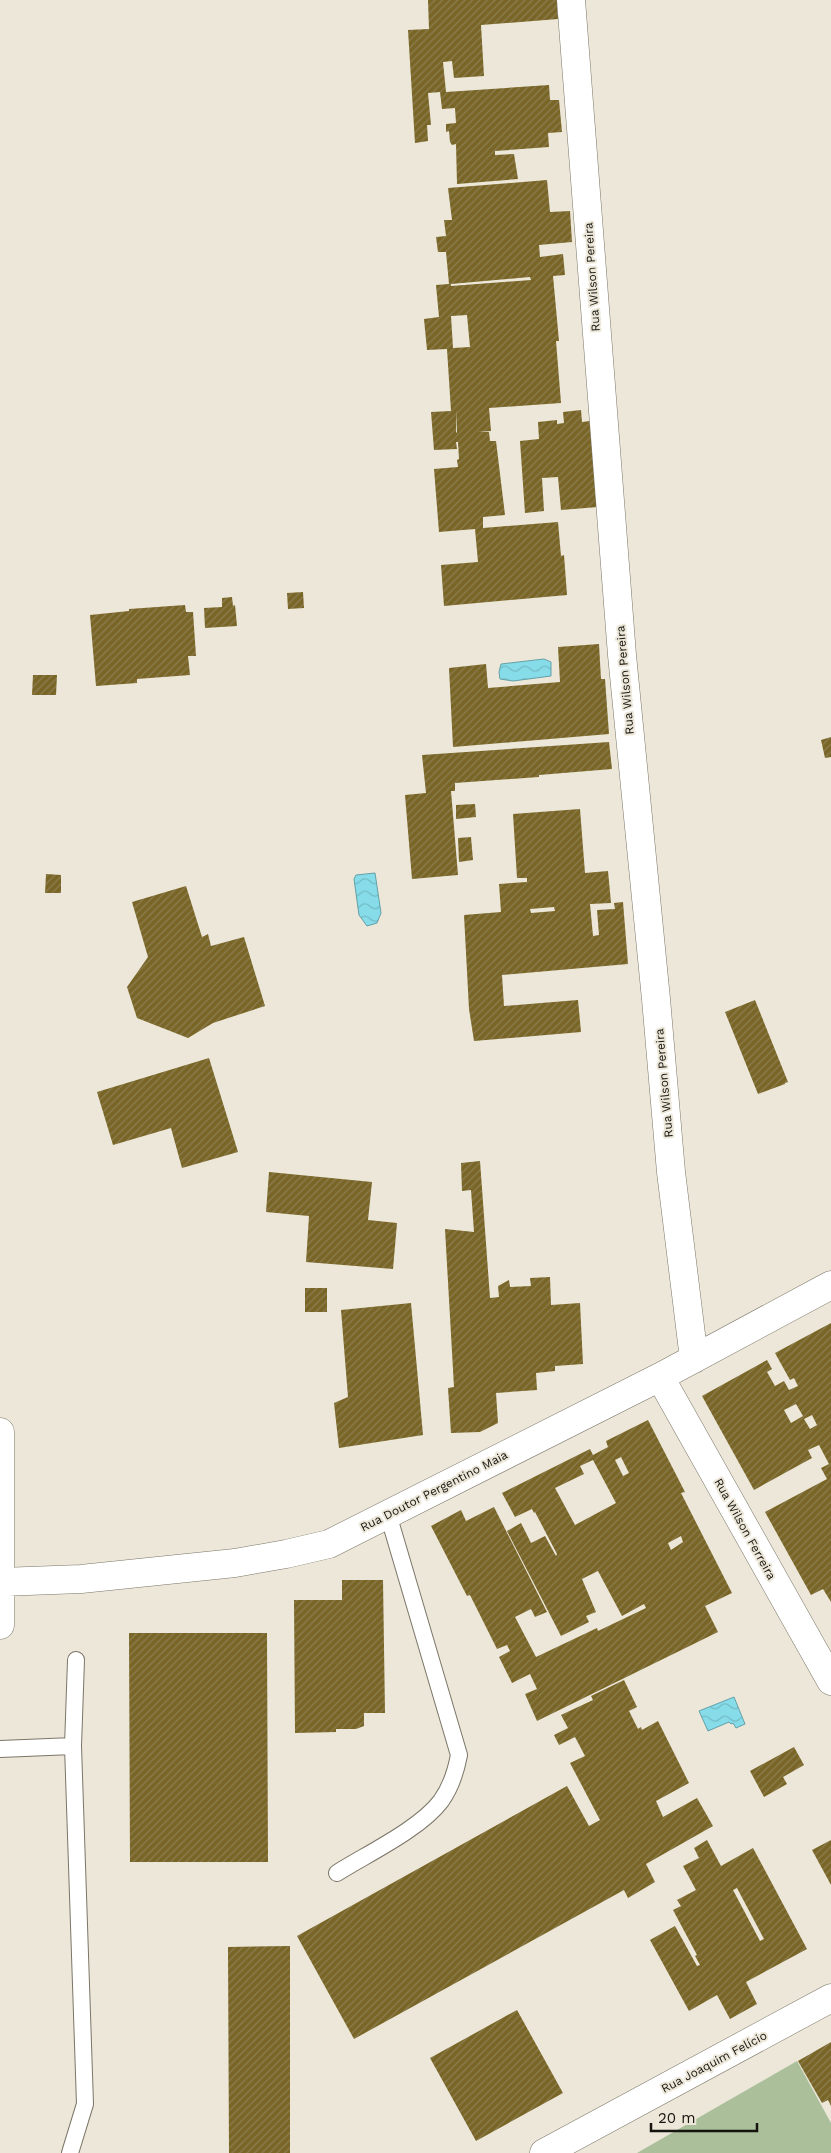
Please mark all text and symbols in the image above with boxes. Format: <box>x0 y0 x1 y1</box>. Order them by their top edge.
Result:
street label: Rua Wilson Pereira <box>581 222 603 332</box>
street label: Rua Wilson Pereira <box>613 625 637 735</box>
street label: Rua Wilson Pereira <box>652 1028 676 1138</box>
street label: Rua Doutor Pergentino Maia <box>358 1448 510 1534</box>
street label: Rua Wilson Ferreira <box>711 1476 779 1582</box>
street label: Rua Joaquim Felício <box>659 2028 769 2096</box>
scale bar <box>651 2100 757 2132</box>
text: 20 m <box>658 2109 696 2127</box>

